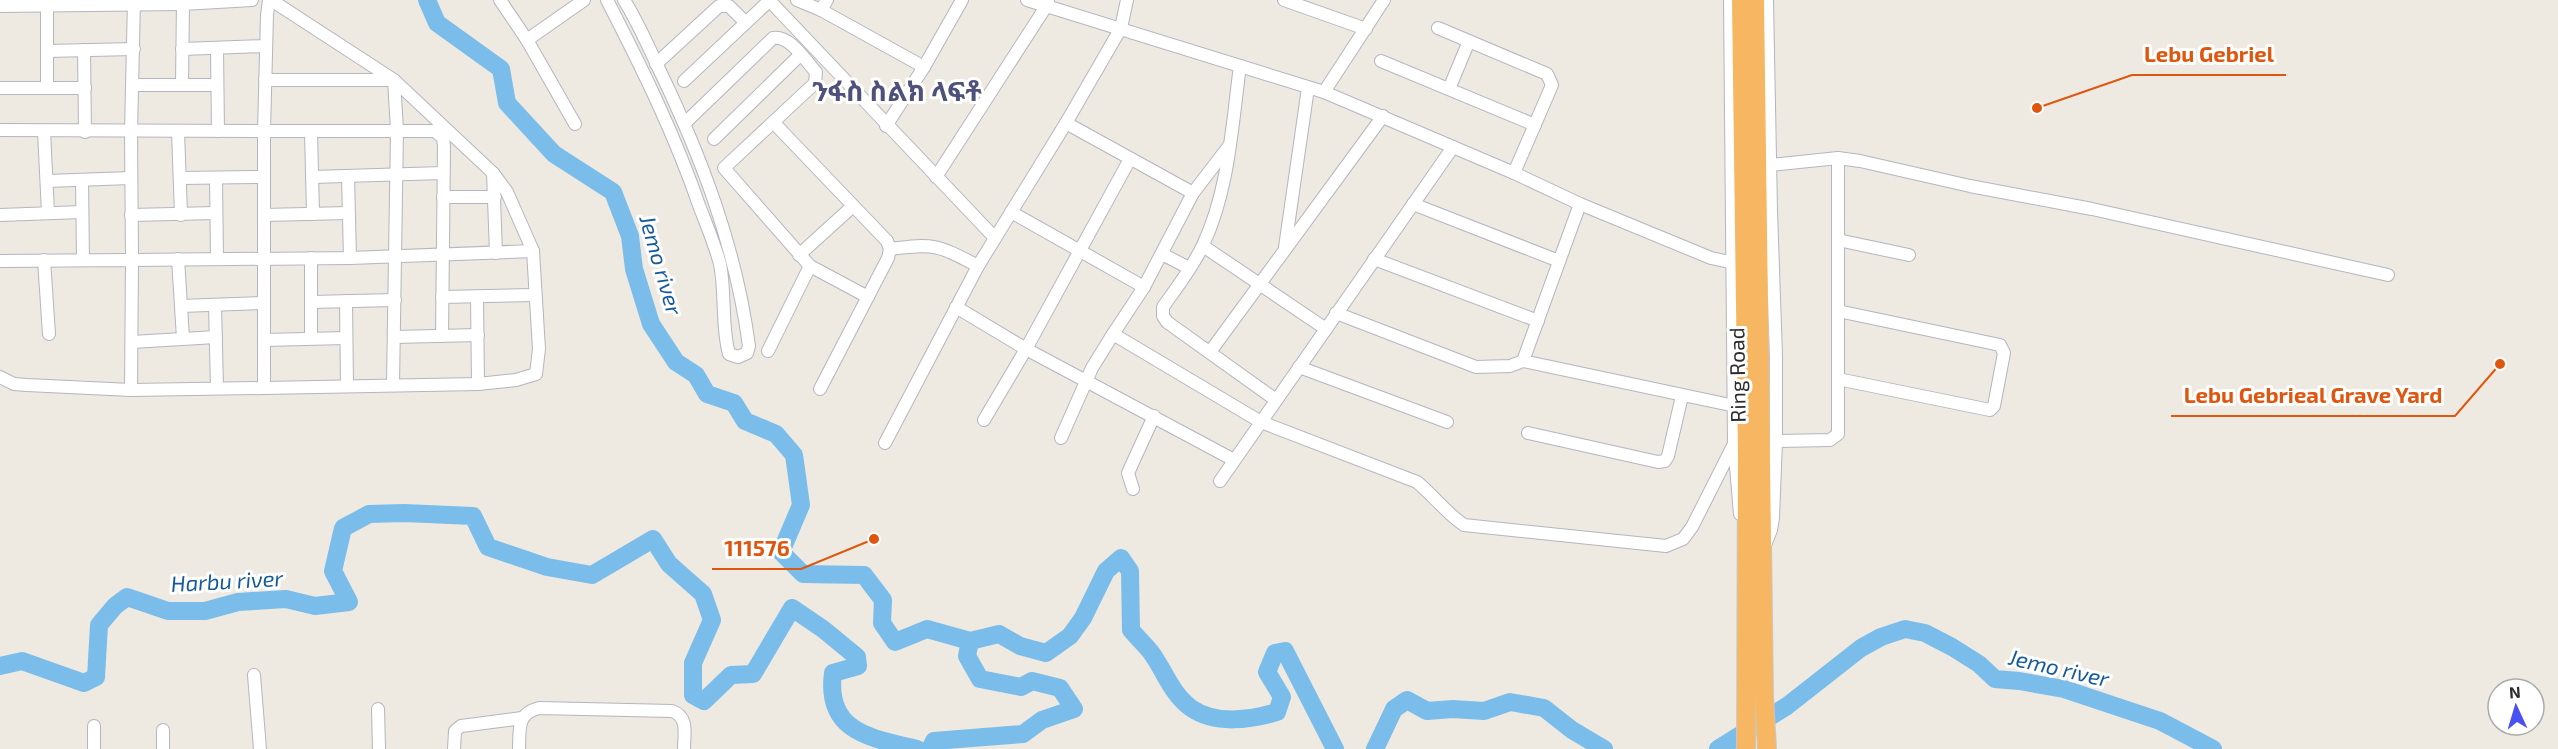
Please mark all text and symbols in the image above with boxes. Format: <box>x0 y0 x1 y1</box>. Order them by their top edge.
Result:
callout: Lebu Gebriel <box>2132 35 2286 75</box>
text: Lebu Gebriel <box>2144 40 2275 66</box>
district label: ንፋስ ስልክ ላፍቶ <box>812 74 982 106</box>
water label: Jemo river <box>635 211 689 319</box>
street label: Ring Road <box>1723 327 1750 423</box>
callout: Lebu Gebrieal Grave Yard <box>2171 376 2455 416</box>
text: Lebu Gebrieal Grave Yard <box>2184 381 2442 407</box>
callout: 111576 <box>712 529 801 569</box>
text: 111576 <box>724 534 790 560</box>
water label: Harbu river <box>170 564 285 596</box>
water label: Jemo river <box>2006 643 2113 691</box>
north arrow <box>2486 677 2546 737</box>
text: N <box>2508 682 2521 701</box>

